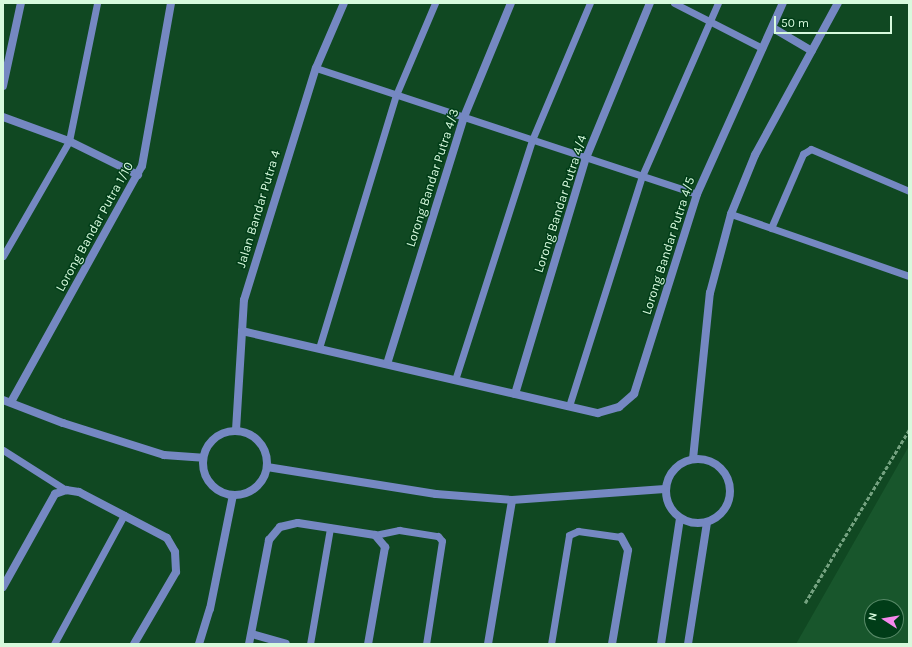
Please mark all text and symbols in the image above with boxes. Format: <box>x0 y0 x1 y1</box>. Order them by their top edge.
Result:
scale bar <box>776 8 894 34</box>
text: 50 m <box>781 16 809 30</box>
street label: Lorong Bandar Putra 4/3 <box>403 107 463 249</box>
street label: Lorong Bandar Putra 4/4 <box>531 133 591 275</box>
street label: Jalan Bandar Putra 4 <box>234 148 284 270</box>
street label: Lorong Bandar Putra 1/10 <box>53 159 137 295</box>
street label: Lorong Bandar Putra 4/5 <box>639 175 699 317</box>
north arrow <box>864 599 904 639</box>
text: N <box>866 611 880 622</box>

